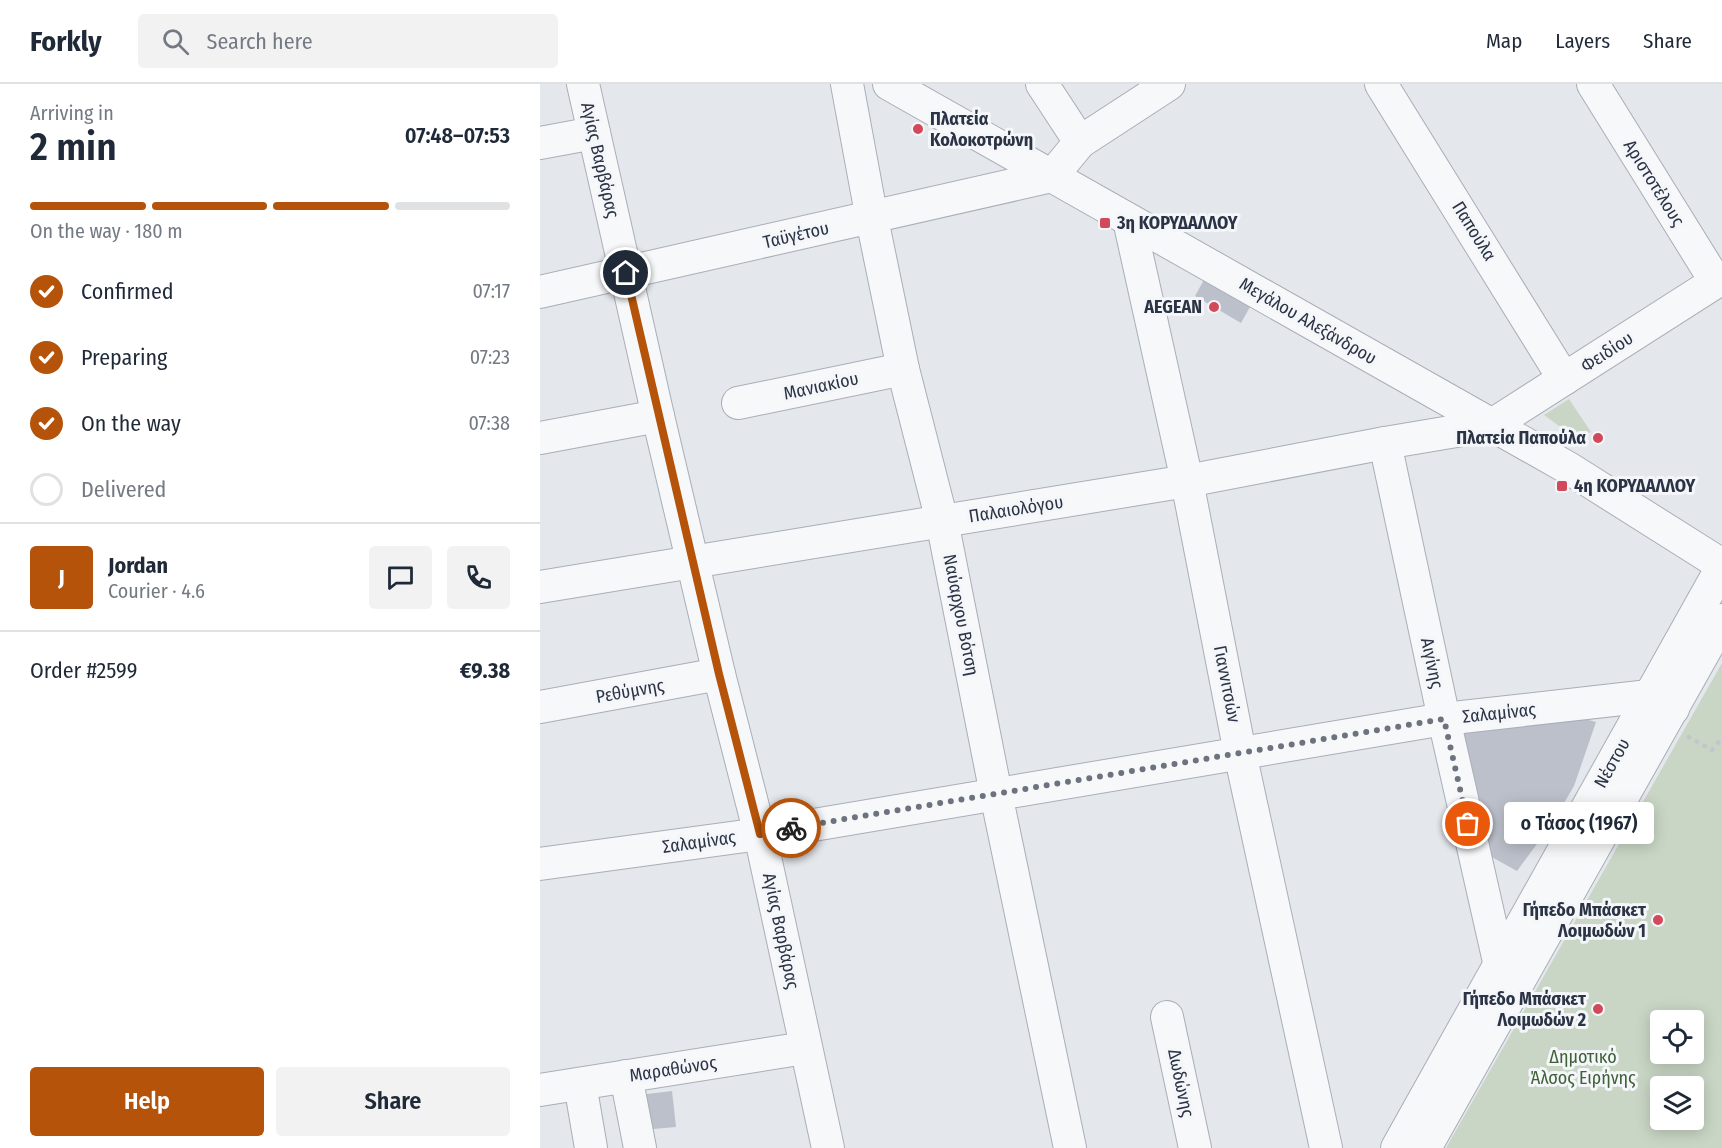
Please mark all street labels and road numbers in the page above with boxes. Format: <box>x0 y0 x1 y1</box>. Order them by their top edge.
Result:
street label: Αγίας Βαρβάρας <box>576 100 624 220</box>
street label: Αριστοτέλους <box>1619 136 1689 231</box>
street label: Παπούλα <box>1447 197 1501 265</box>
street label: Ταϋγέτου <box>761 217 831 253</box>
street label: Μεγάλου Αλεξάνδρου <box>1235 273 1381 369</box>
street label: Φειδίου <box>1577 327 1637 377</box>
street label: Μανιακίου <box>781 367 861 405</box>
street label: Παλαιολόγου <box>967 491 1065 527</box>
street label: Ναύαρχου Βότση <box>938 552 984 678</box>
street label: Αιγίνης <box>1416 636 1448 691</box>
street label: Γιαννιτσών <box>1209 644 1245 725</box>
street label: Ρεθύμνης <box>594 674 666 708</box>
street label: Σαλαμίνας <box>1461 698 1537 728</box>
street label: Νέστου <box>1589 734 1635 792</box>
street label: Σαλαμίνας <box>661 826 737 858</box>
street label: Αγίας Βαρβάρας <box>758 871 804 991</box>
street label: Δωδώνης <box>1163 1047 1199 1119</box>
street label: Μαραθώνος <box>628 1051 719 1087</box>

